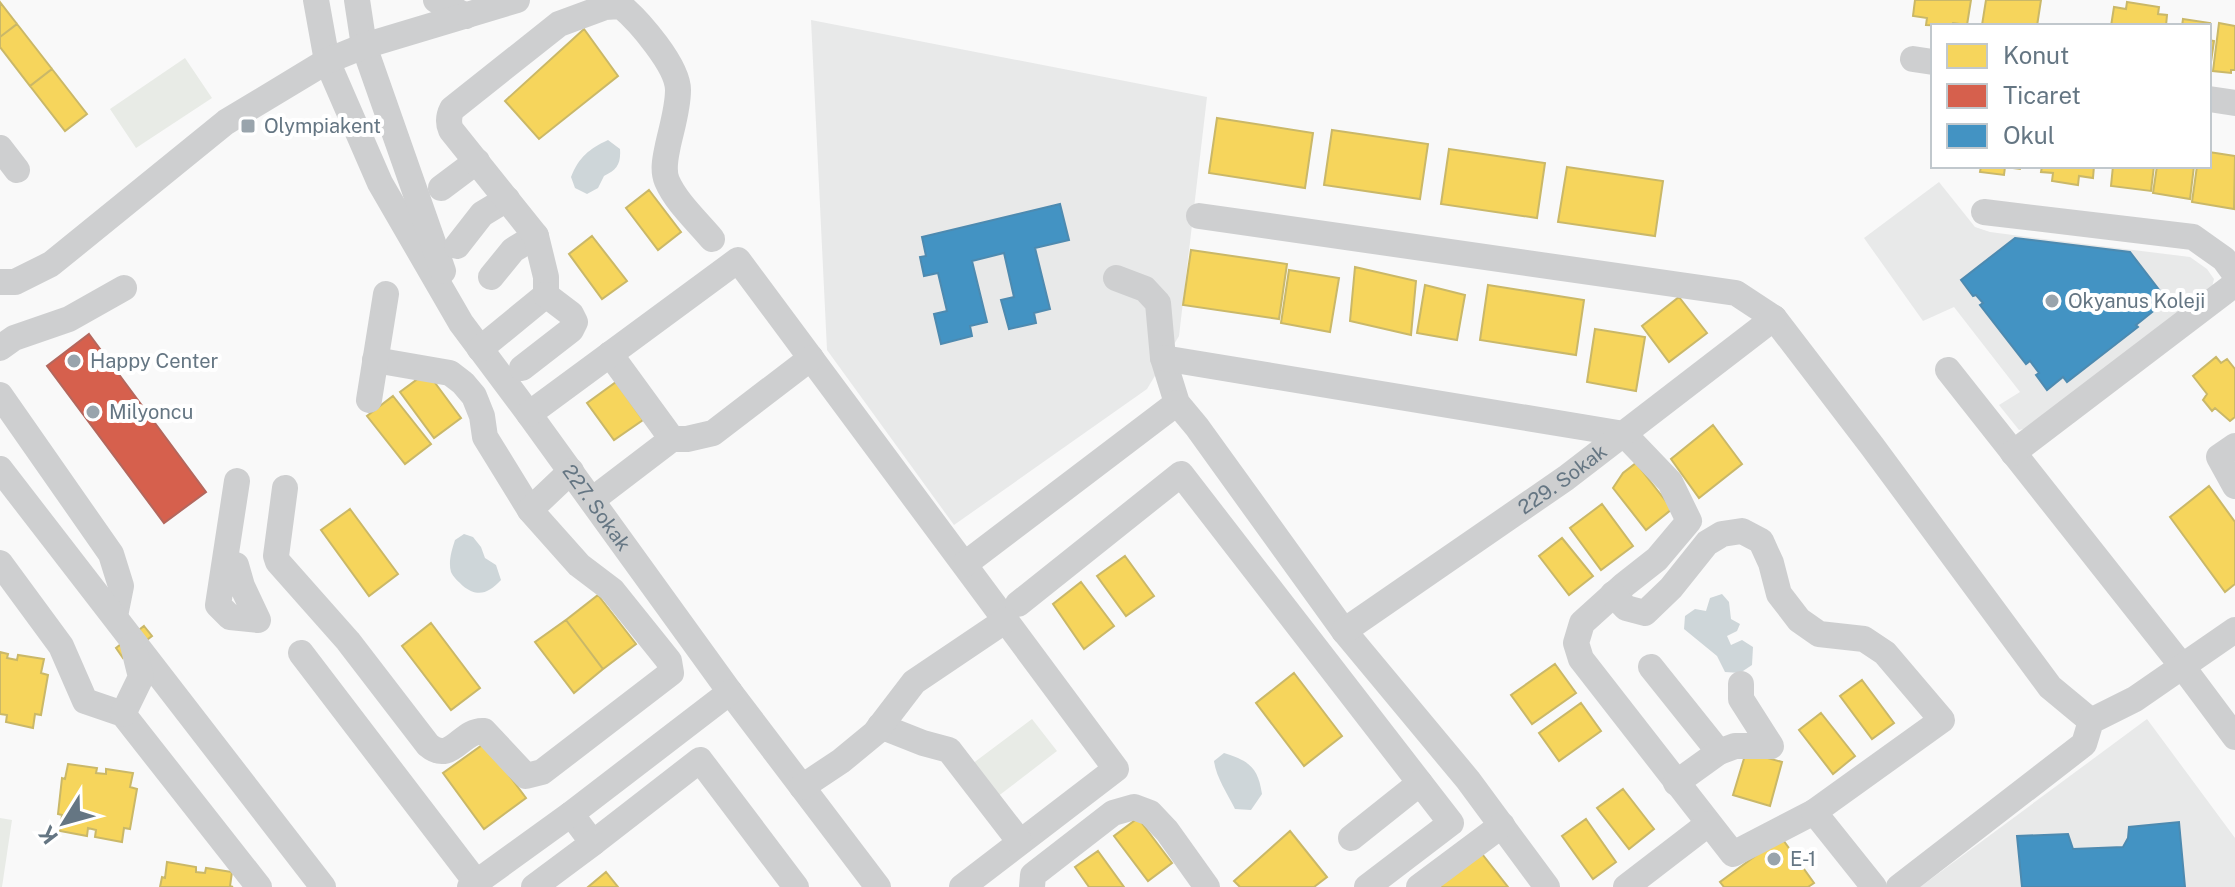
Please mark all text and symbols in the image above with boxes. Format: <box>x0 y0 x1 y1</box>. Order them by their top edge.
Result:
legend <box>1931 24 2211 168</box>
text: Konut <box>2003 41 2069 69</box>
text: Ticaret <box>2003 81 2081 109</box>
place label: Olympiakent <box>264 114 381 138</box>
marker: Olympiakent <box>239 117 257 135</box>
text: Okul <box>2003 121 2055 149</box>
place label: Okyanus Koleji <box>2068 289 2205 313</box>
marker: Okyanus Koleji <box>2043 292 2061 310</box>
place label: Happy Center <box>90 349 219 373</box>
marker: Happy Center <box>65 352 83 370</box>
place label: Milyoncu <box>109 400 193 424</box>
marker: Milyoncu <box>84 403 102 421</box>
street label: 229. Sokak <box>1514 439 1611 519</box>
street label: 227. Sokak <box>558 460 636 556</box>
north arrow <box>24 783 104 863</box>
text: K <box>33 821 63 849</box>
place label: E-1 <box>1790 847 1816 871</box>
marker: E-1 <box>1765 850 1783 868</box>

